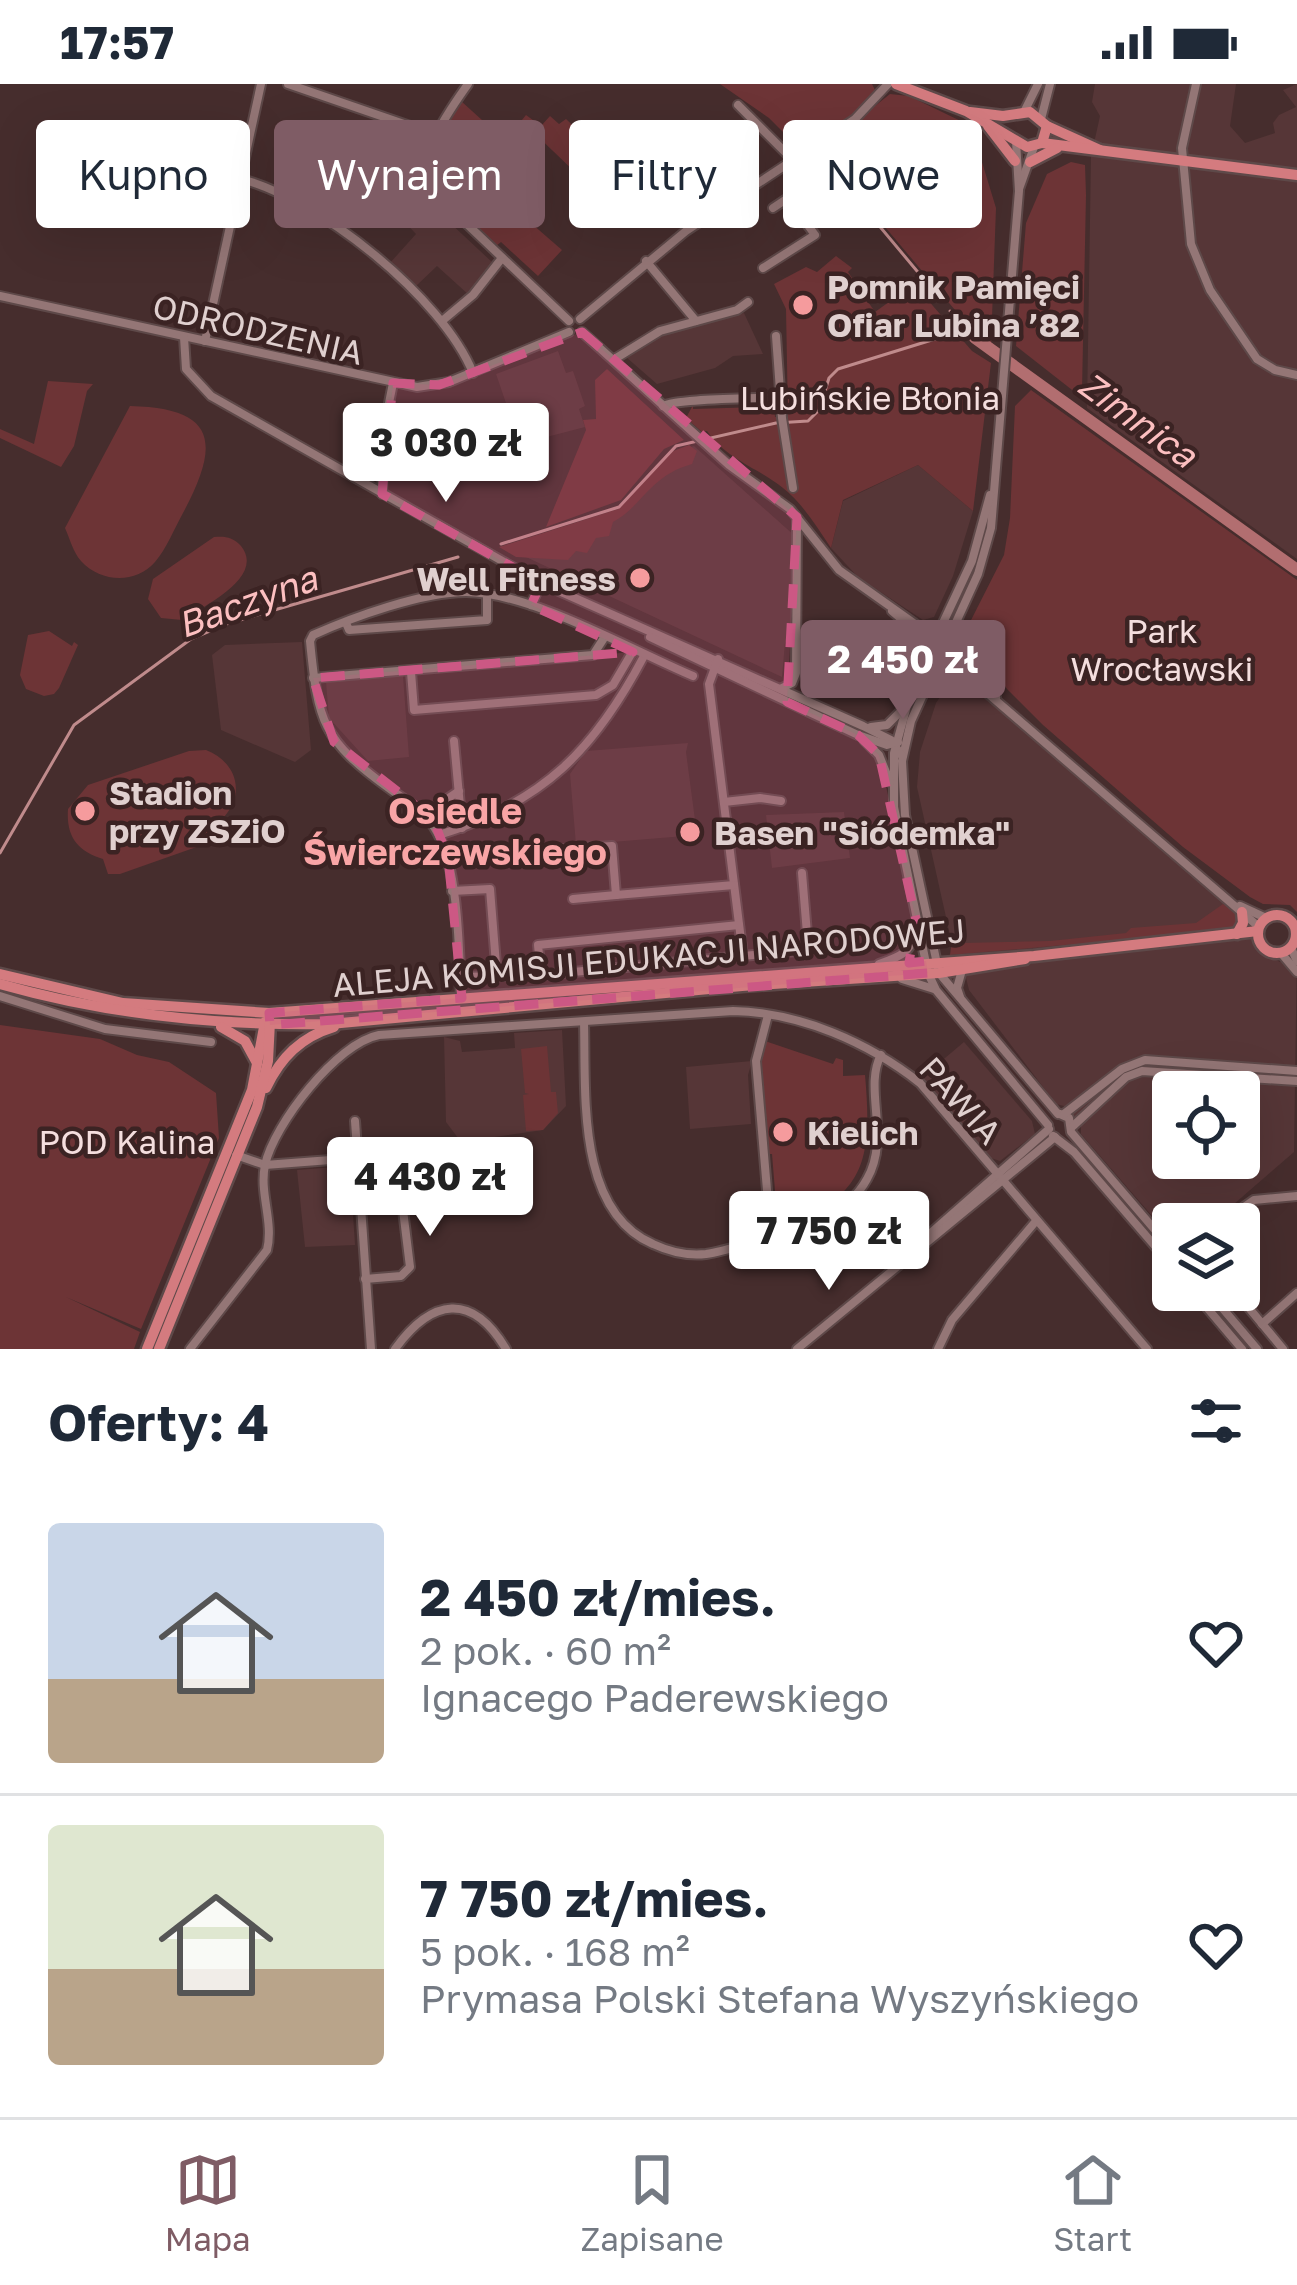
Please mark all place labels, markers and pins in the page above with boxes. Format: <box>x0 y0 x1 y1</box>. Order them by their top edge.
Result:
place label: Pomnik Pamięci Ofiar Lubina ’82 <box>827 267 1080 344</box>
marker: Pomnik Pamięci Ofiar Lubina ’82 <box>790 292 816 318</box>
pin: 3 030 zł <box>322 403 570 505</box>
place label: Well Fitness <box>417 559 616 598</box>
marker: Well Fitness <box>627 565 653 591</box>
pin: 2 450 zł <box>779 620 1027 722</box>
place label: Stadion przy ZSZiO <box>109 773 286 850</box>
marker: Stadion przy ZSZiO <box>72 798 98 824</box>
place label: Basen "Siódemka" <box>714 813 1010 852</box>
marker: Basen "Siódemka" <box>677 819 703 845</box>
place label: Kielich <box>807 1113 918 1152</box>
marker: Kielich <box>770 1119 796 1145</box>
pin: 4 430 zł <box>306 1137 554 1239</box>
pin: 7 750 zł <box>705 1191 953 1293</box>

